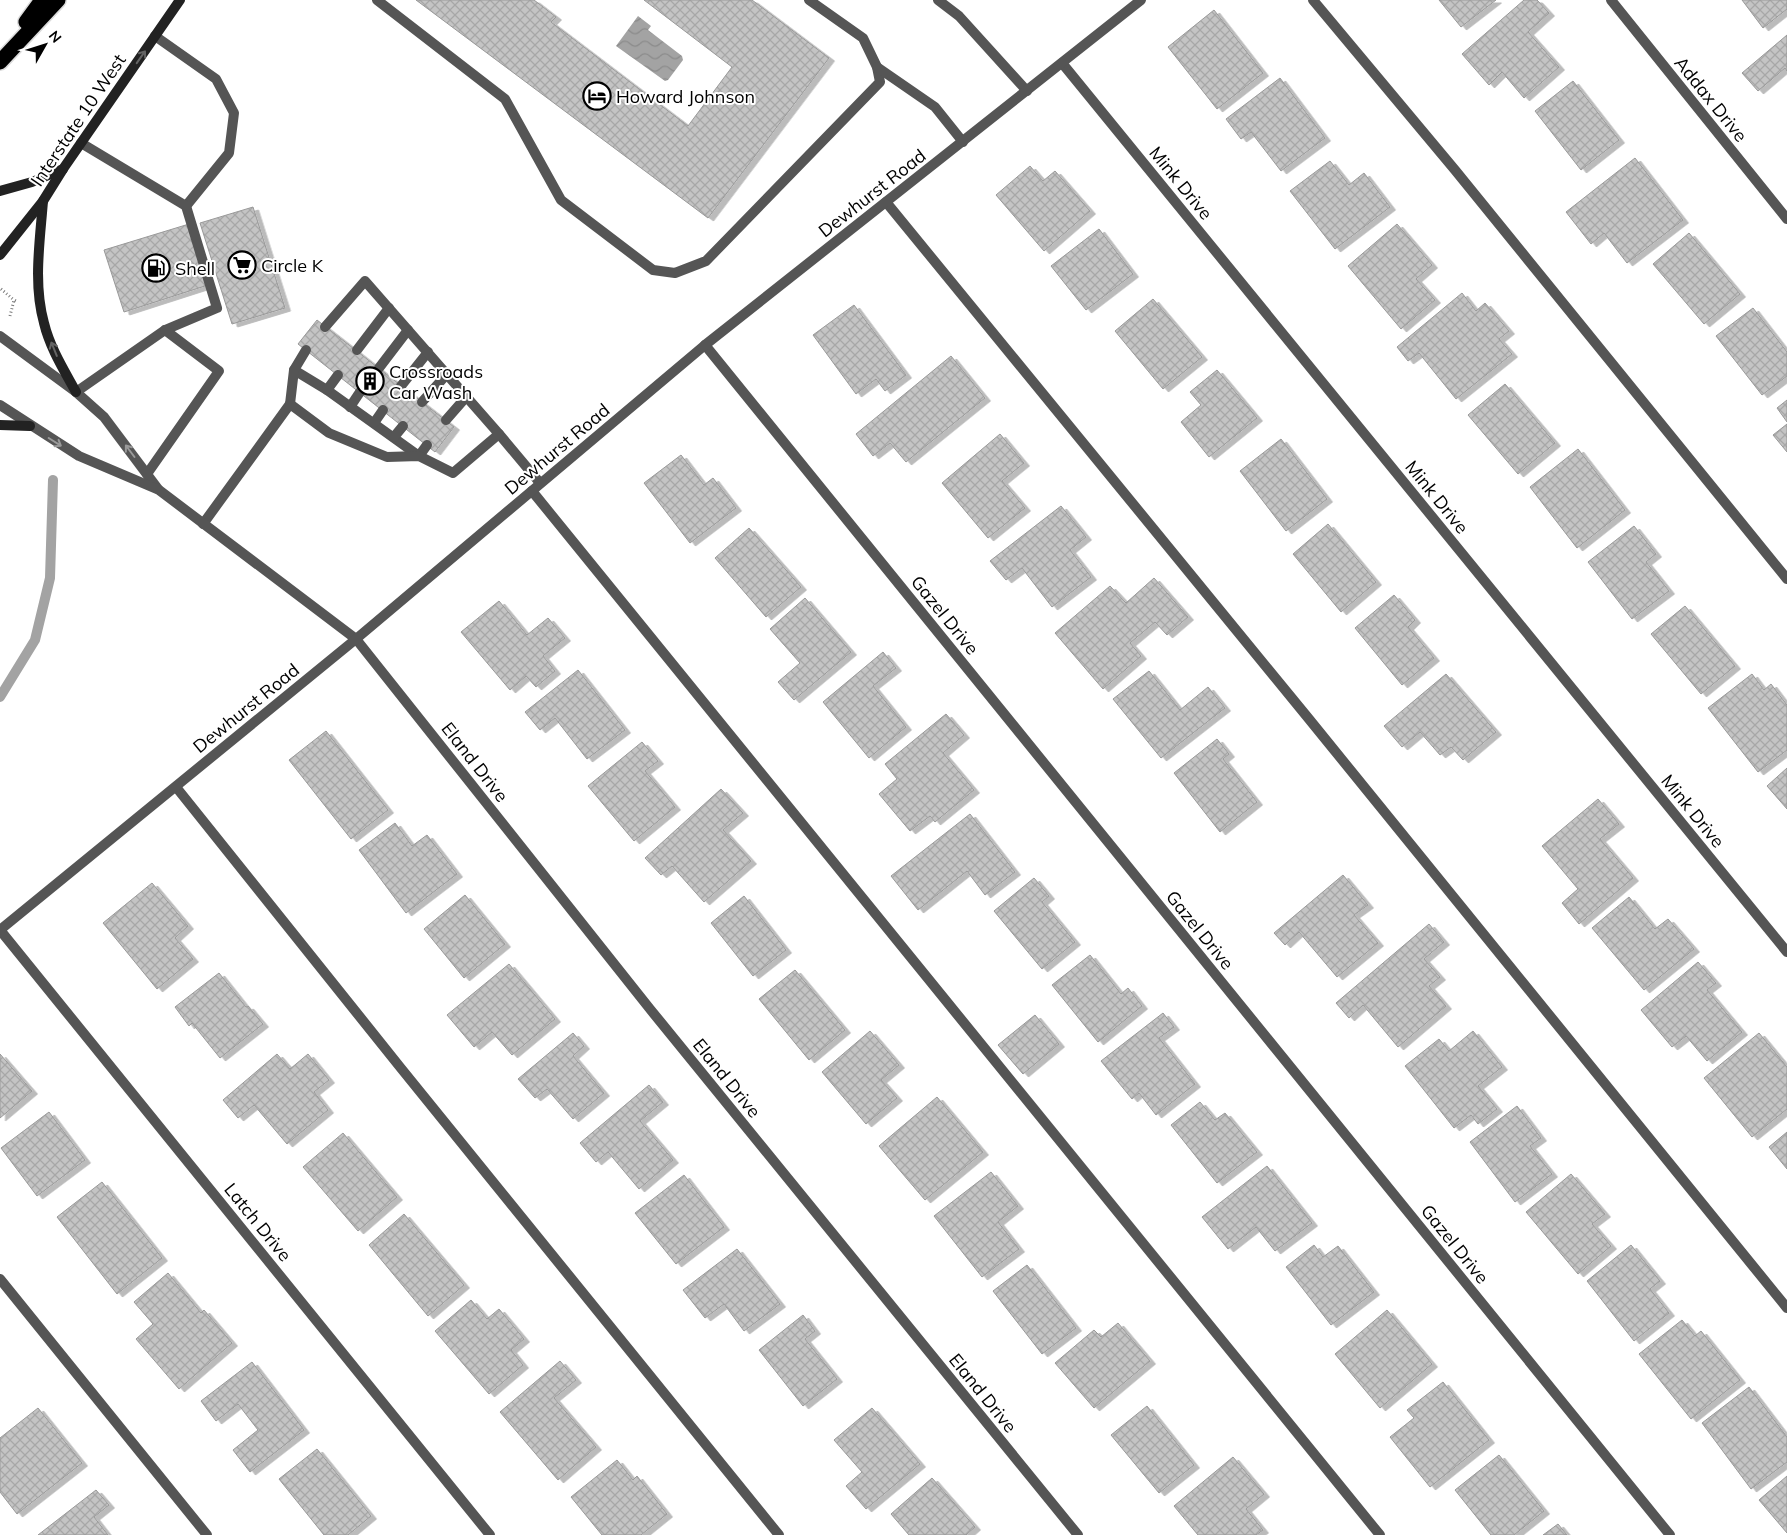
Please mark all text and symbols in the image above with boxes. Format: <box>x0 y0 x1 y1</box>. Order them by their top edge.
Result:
north arrow <box>20 20 70 70</box>
text: N <box>45 27 65 47</box>
street label: Interstate 10 West <box>25 50 131 190</box>
one-way arrow <box>136 50 146 64</box>
street label: Addax Drive <box>1670 52 1752 146</box>
hotel icon: Howard Johnson <box>582 81 612 111</box>
place label: Howard Johnson <box>616 85 755 108</box>
street label: Mink Drive <box>1144 142 1218 224</box>
street label: Dewhurst Road <box>814 144 930 242</box>
supermarket icon: Circle K <box>227 250 257 280</box>
fuel station icon: Shell <box>141 253 171 283</box>
place label: Circle K <box>261 254 324 277</box>
place label: Shell <box>175 257 215 280</box>
one-way arrow <box>48 342 58 357</box>
place label: Crossroads Car Wash <box>389 360 483 404</box>
building icon: Crossroads Car Wash <box>355 366 385 396</box>
street label: Dewhurst Road <box>500 398 614 500</box>
one-way arrow <box>48 437 62 447</box>
one-way arrow <box>124 445 135 458</box>
street label: Mink Drive <box>1400 456 1474 538</box>
street label: Gazel Drive <box>906 571 984 659</box>
street label: Dewhurst Road <box>188 658 304 758</box>
street label: Eland Drive <box>437 717 513 807</box>
street label: Mink Drive <box>1656 770 1730 852</box>
street label: Gazel Drive <box>1161 886 1239 974</box>
street label: Eland Drive <box>688 1034 766 1122</box>
street label: Latch Drive <box>219 1178 297 1266</box>
street label: Gazel Drive <box>1416 1200 1494 1288</box>
street label: Eland Drive <box>944 1349 1022 1437</box>

